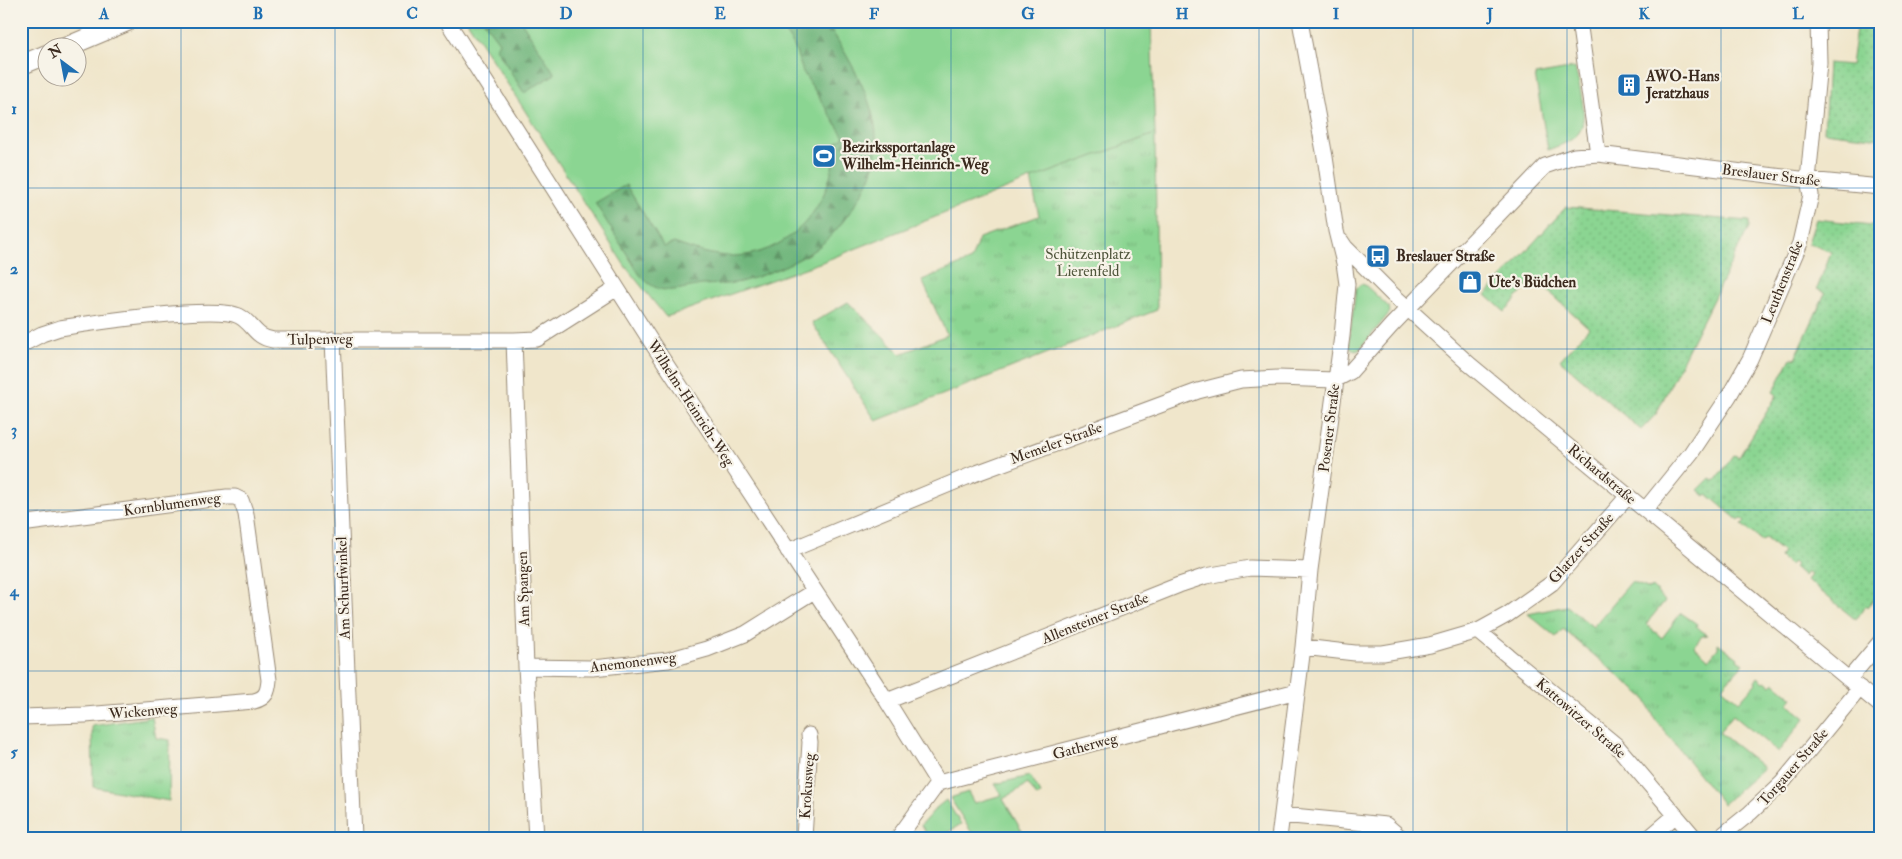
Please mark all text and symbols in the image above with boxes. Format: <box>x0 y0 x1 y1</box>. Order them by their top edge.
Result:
text: A <box>98 4 110 24</box>
text: B <box>253 4 263 24</box>
text: C <box>406 4 418 24</box>
text: D <box>559 4 573 24</box>
text: E <box>714 4 726 24</box>
text: F <box>869 4 879 24</box>
text: G <box>1021 4 1035 24</box>
text: H <box>1175 4 1189 24</box>
text: I <box>1333 4 1340 24</box>
text: J <box>1486 4 1494 25</box>
text: K <box>1638 4 1650 24</box>
text: L <box>1792 4 1804 24</box>
north arrow <box>38 38 88 88</box>
text: N <box>45 41 66 62</box>
place label: AWO-Hans Jeratzhaus <box>1645 67 1719 104</box>
building icon: AWO-Hans Jeratzhaus <box>1616 72 1642 98</box>
text: 1 <box>11 99 17 119</box>
place label: Bezirkssportanlage Wilhelm-Heinrich-Weg <box>841 138 989 175</box>
sports icon: Bezirkssportanlage Wilhelm-Heinrich-Weg <box>811 143 837 169</box>
street label: Breslauer Straße <box>1721 160 1821 191</box>
street label: Leuthenstraße <box>1757 238 1808 326</box>
bus stop icon: Breslauer Straße <box>1365 243 1391 269</box>
park label: Schützenplatz Lierenfeld <box>1045 245 1131 281</box>
place label: Breslauer Straße <box>1396 247 1496 266</box>
text: 2 <box>10 259 18 279</box>
shop icon: Ute's Büdchen <box>1457 269 1483 295</box>
place label: Ute's Büdchen <box>1488 273 1576 292</box>
street label: Tulpenweg <box>287 329 353 351</box>
street label: Wilhelm-Heinrich-Weg <box>642 336 739 470</box>
street label: Posener Straße <box>1315 383 1344 473</box>
street label: Memeler Straße <box>1008 418 1105 469</box>
text: 3 <box>11 420 17 440</box>
street label: Richardstraße <box>1563 440 1640 509</box>
street label: Kornblumenweg <box>122 488 222 521</box>
street label: Glatzer Straße <box>1545 509 1618 588</box>
street label: Am Schurfwinkel <box>332 536 355 641</box>
street label: Am Spangen <box>513 551 535 628</box>
text: 4 <box>9 581 20 601</box>
street label: Allensteiner Straße <box>1038 588 1151 649</box>
street label: Anemonenweg <box>588 648 678 677</box>
street label: Kattowitzer Straße <box>1532 674 1630 763</box>
street label: Wickenweg <box>107 699 179 724</box>
street label: Torgauer Straße <box>1754 724 1833 810</box>
street label: Gatherweg <box>1051 729 1120 764</box>
text: 5 <box>10 742 18 762</box>
street label: Krokusweg <box>796 752 819 820</box>

